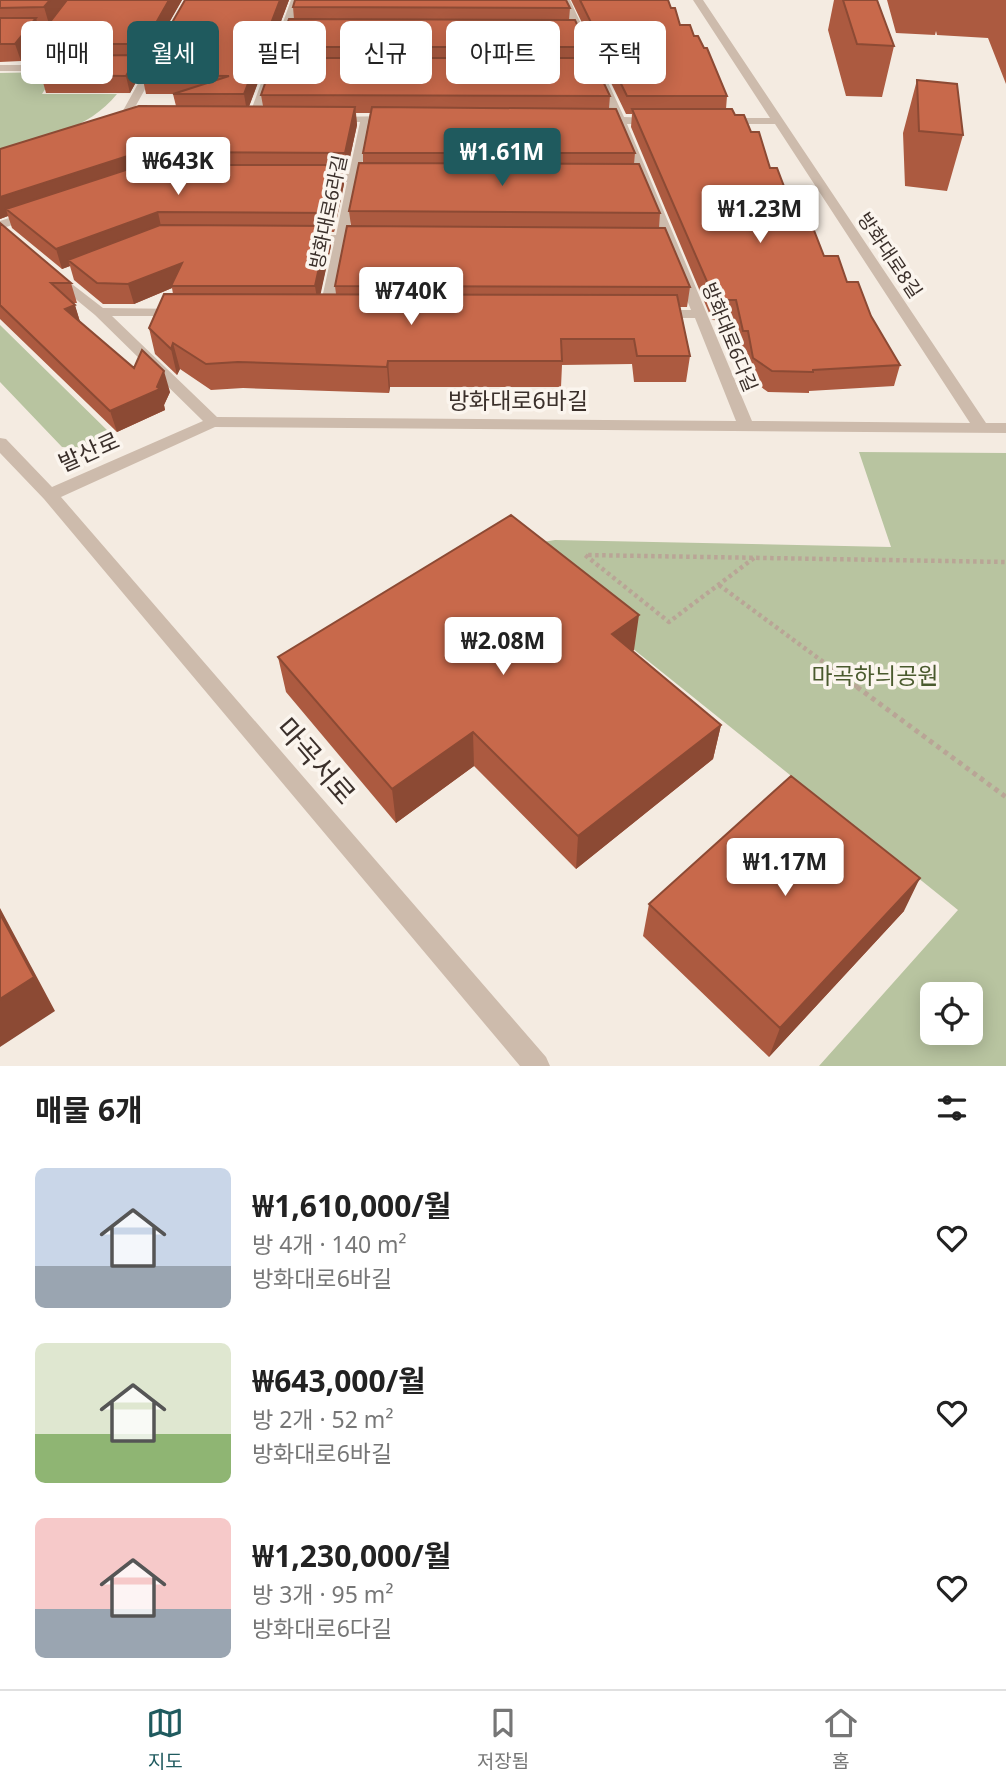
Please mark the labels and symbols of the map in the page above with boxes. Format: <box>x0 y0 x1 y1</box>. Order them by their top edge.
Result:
pin: ₩1.61M <box>445 128 559 188</box>
pin: ₩643K <box>129 138 227 197</box>
street label: 방화대로6라길 <box>303 153 353 271</box>
pin: ₩1.23M <box>703 186 817 245</box>
street label: 방화대로8길 <box>852 207 928 303</box>
pin: ₩740K <box>362 268 460 327</box>
street label: 방화대로6다길 <box>696 278 764 396</box>
street label: 방화대로6바길 <box>448 384 588 416</box>
street label: 발산로 <box>53 424 124 479</box>
pin: ₩2.08M <box>446 618 560 677</box>
park label: 마곡하늬공원 <box>812 659 938 691</box>
street label: 마곡서로 <box>269 709 365 812</box>
pin: ₩1.17M <box>728 838 842 898</box>

